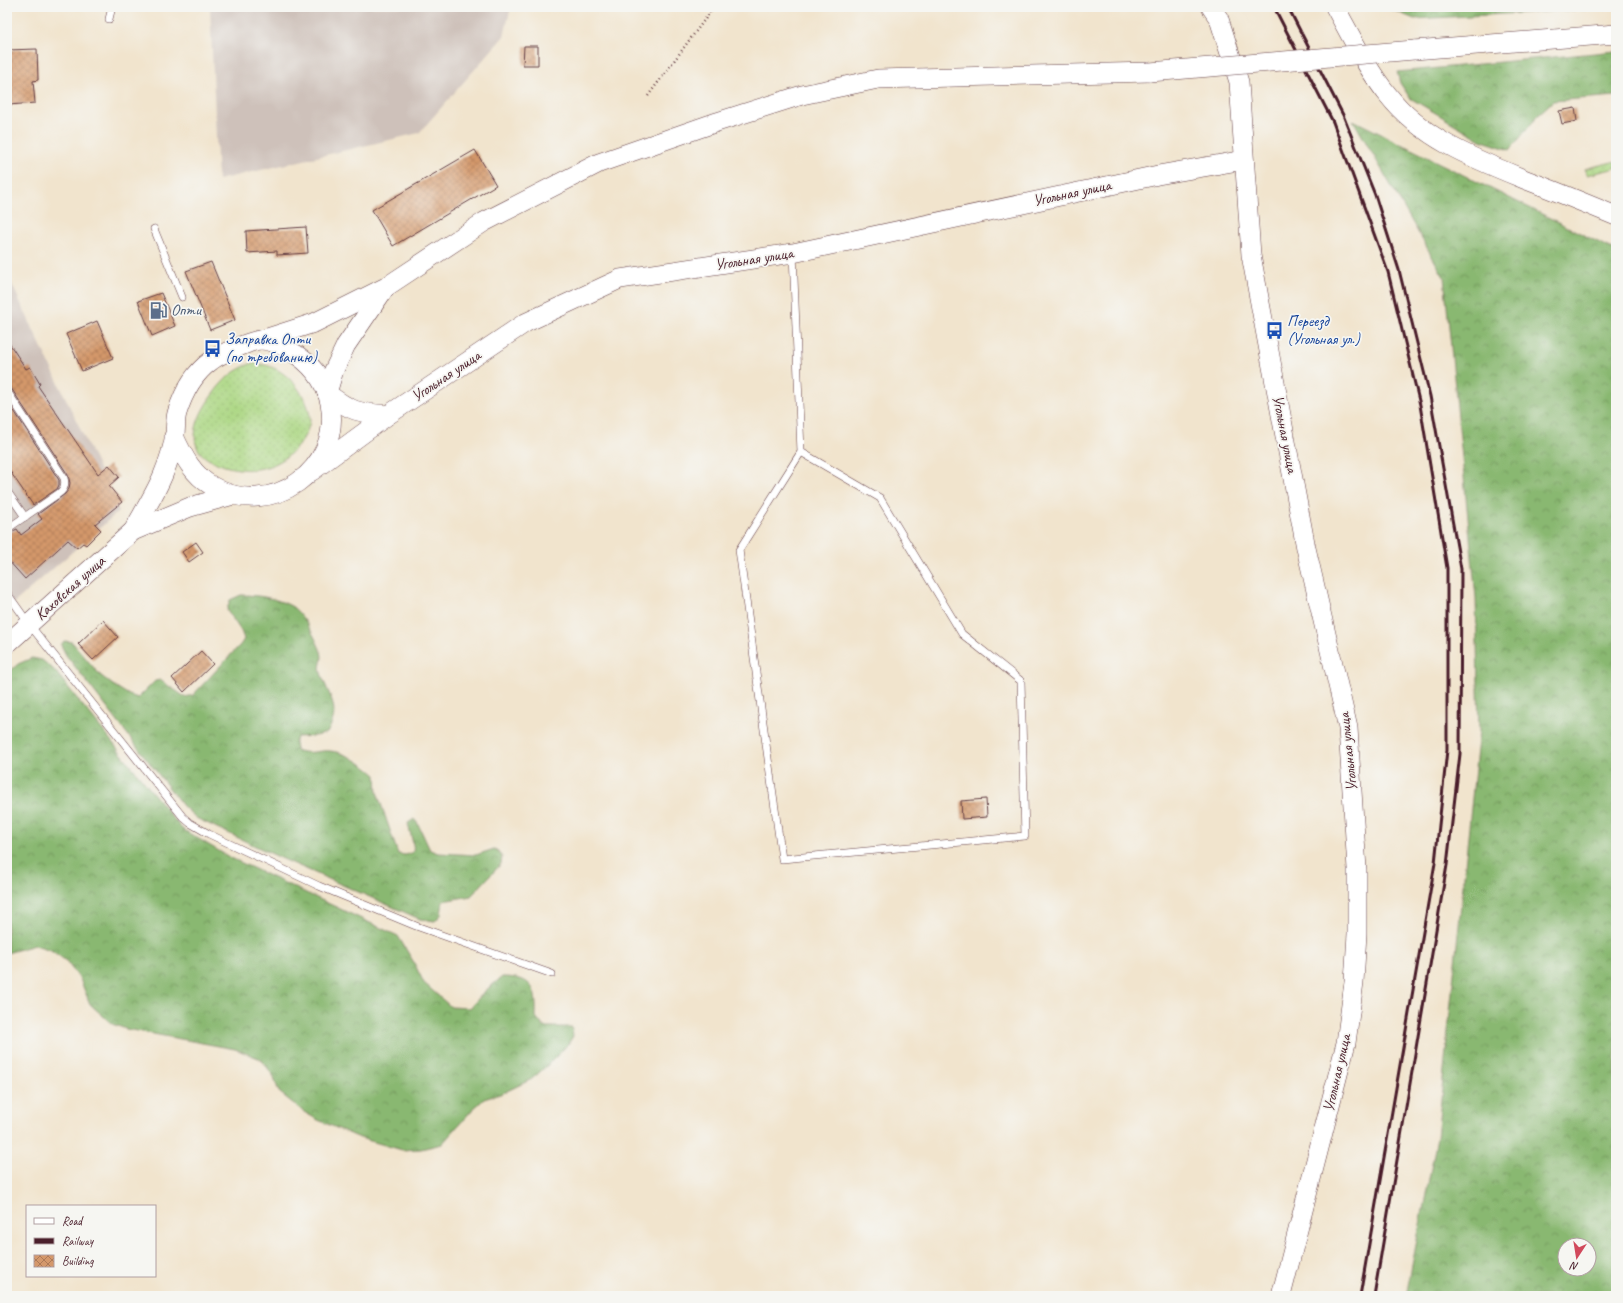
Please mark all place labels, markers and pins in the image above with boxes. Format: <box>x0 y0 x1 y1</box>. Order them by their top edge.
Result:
fuel station icon: Опти <box>148 300 168 320</box>
place label: Опти <box>171 300 202 320</box>
place label: Переезд (Угольная ул.) <box>1287 311 1360 349</box>
bus stop icon: Переезд (Угольная ул.) <box>1264 320 1284 340</box>
place label: Заправка Опти (по требованию) <box>225 329 318 367</box>
bus stop icon: Заправка Опти (по требованию) <box>202 338 222 358</box>

